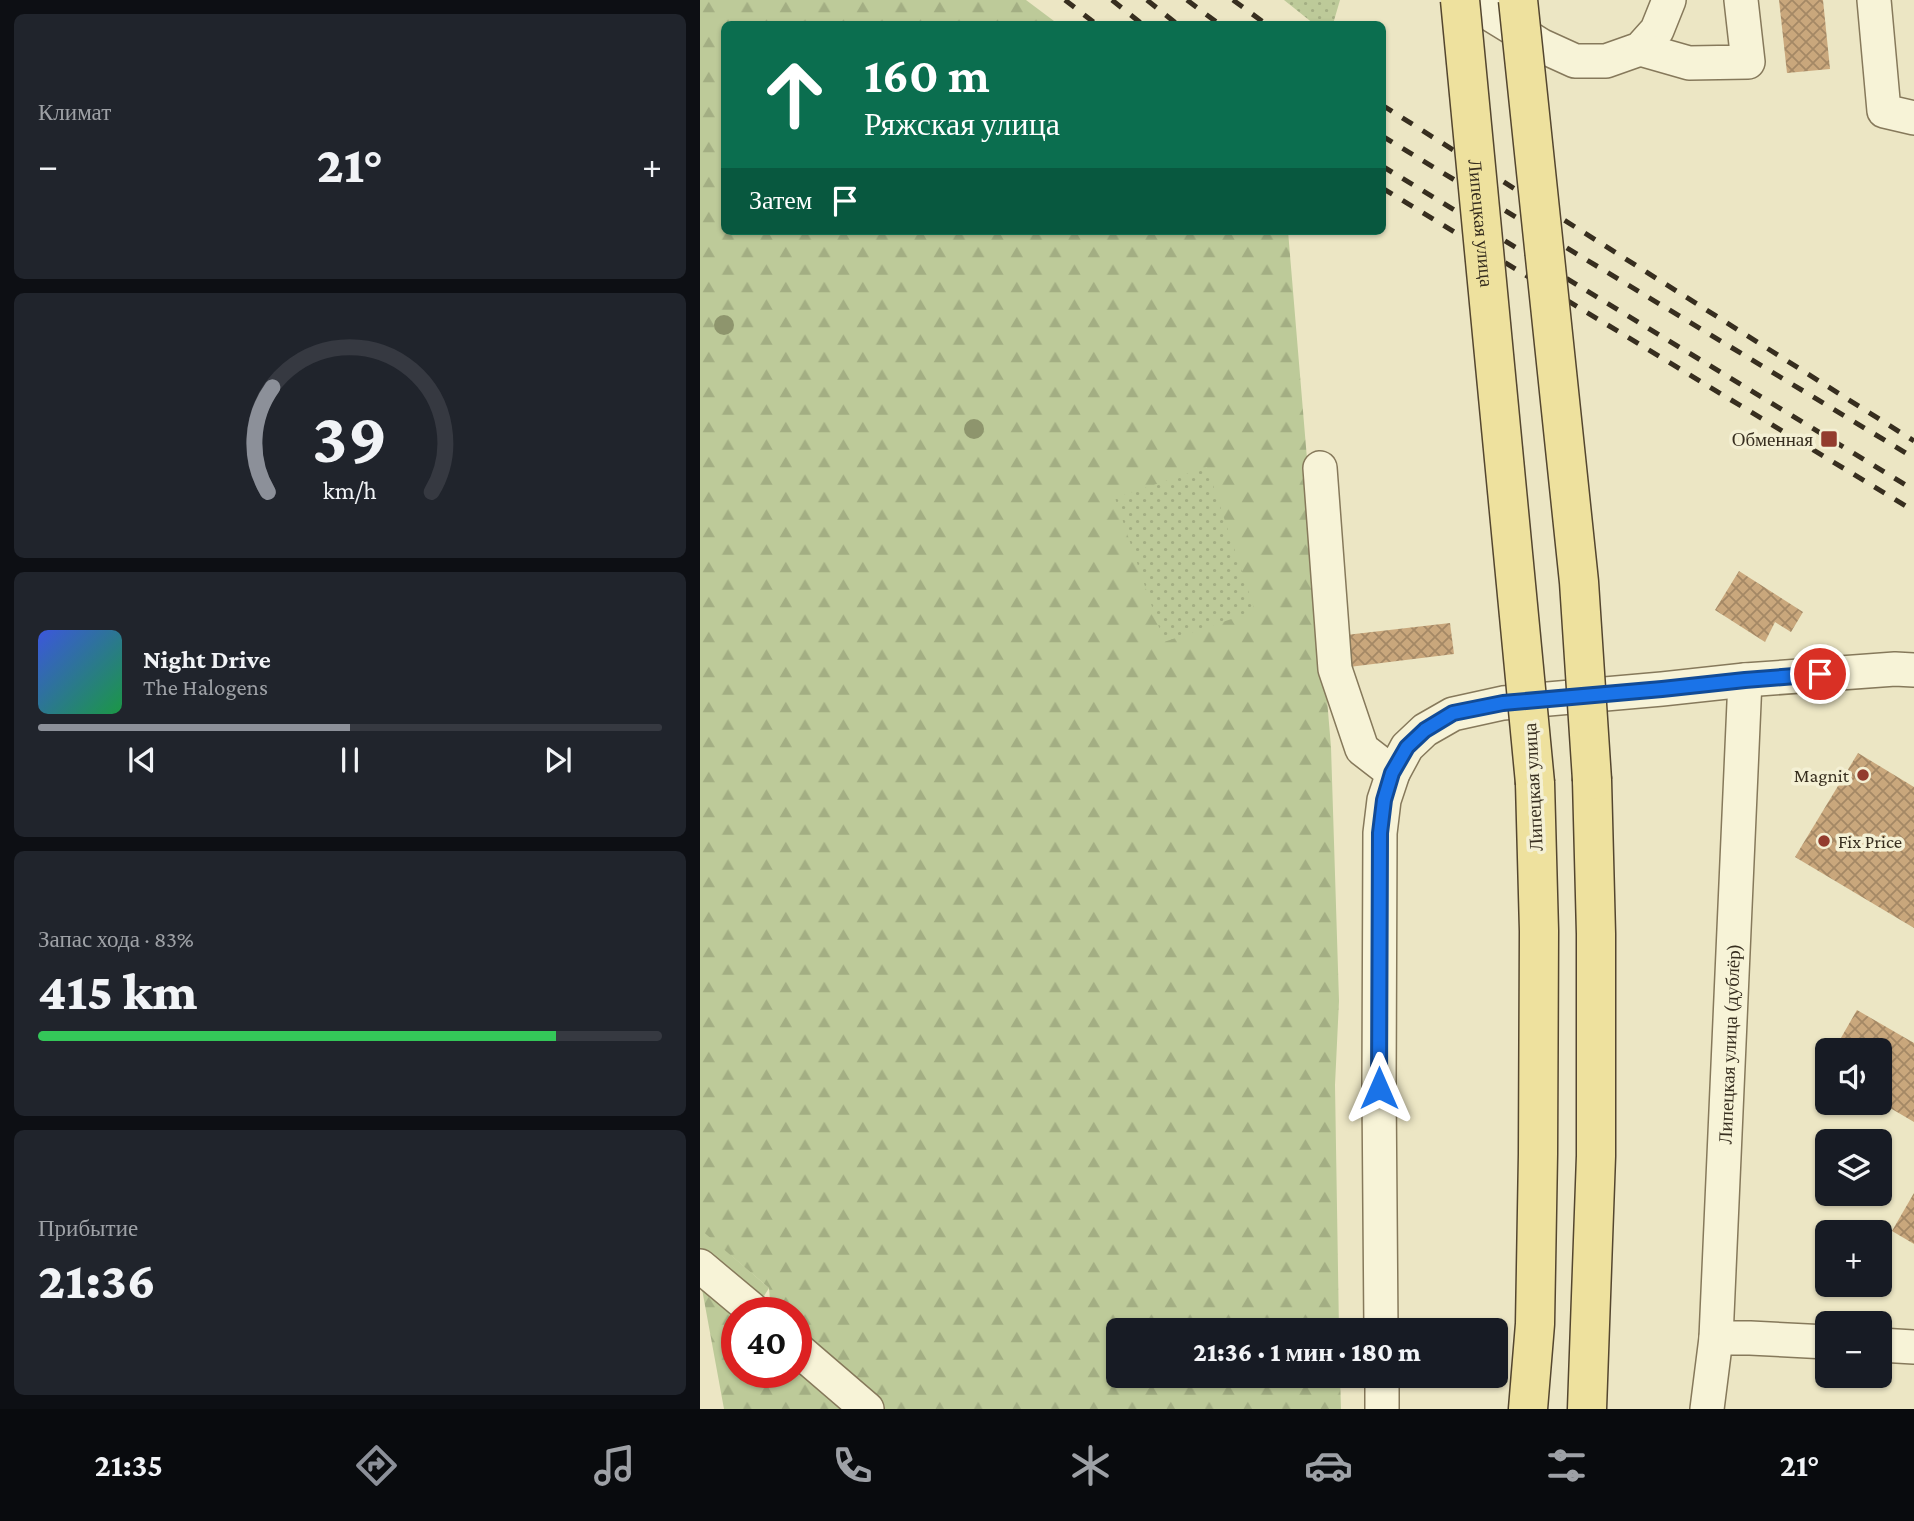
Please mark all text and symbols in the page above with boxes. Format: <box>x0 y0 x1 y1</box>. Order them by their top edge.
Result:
text: 160 m <box>864 48 990 103</box>
icon: ahead <box>749 49 840 140</box>
text: Климат <box>38 99 111 125</box>
text: Ряжская улица <box>864 106 1060 142</box>
text: 21° <box>317 135 383 193</box>
text: − <box>38 144 58 186</box>
text: + <box>642 144 662 186</box>
street label: Липецкая улица <box>1465 158 1498 288</box>
icon: arrive <box>826 182 864 220</box>
text: Затем <box>749 186 812 215</box>
text: 39 <box>312 397 388 478</box>
place label: Обменная <box>1732 429 1813 450</box>
marker: Обменная <box>1819 429 1839 449</box>
text: km/h <box>323 476 377 503</box>
pin <box>1790 644 1850 704</box>
text: Night Drive <box>143 645 271 674</box>
icon: arrive <box>1801 655 1839 693</box>
text: The Halogens <box>143 674 268 700</box>
street label: Липецкая улица <box>1519 722 1547 852</box>
icon: previous <box>123 741 161 779</box>
icon: pause <box>331 741 369 779</box>
icon: next <box>539 741 577 779</box>
place label: Magnit <box>1794 765 1850 786</box>
marker: Magnit <box>1855 767 1871 783</box>
place label: Fix Price <box>1838 831 1902 852</box>
marker: Fix Price <box>1816 833 1832 849</box>
text: Запас хода · 83% <box>38 926 194 952</box>
street label: Липецкая улица (дублёр) <box>1714 943 1745 1145</box>
text: 415 km <box>38 962 197 1020</box>
map controls <box>1815 1038 1892 1388</box>
button: sound <box>1815 1038 1892 1115</box>
position arrow <box>1342 1051 1416 1125</box>
button: layers <box>1815 1129 1892 1206</box>
text: Прибытие <box>38 1215 138 1241</box>
button: + <box>1815 1220 1892 1297</box>
text: 21:36 <box>38 1251 156 1309</box>
speed limit sign: 40 <box>721 1297 812 1388</box>
button: − <box>1815 1311 1892 1388</box>
text: 21:36 · 1 мин · 180 m <box>1193 1338 1421 1367</box>
icon: directions <box>352 1441 401 1490</box>
icon: music <box>590 1441 639 1490</box>
icon: phone <box>828 1441 877 1490</box>
icon: climate <box>1066 1441 1115 1490</box>
icon: car <box>1304 1441 1353 1490</box>
icon: filters <box>1542 1441 1591 1490</box>
text: 21:35 <box>94 1447 163 1483</box>
text: 21° <box>1780 1447 1819 1483</box>

